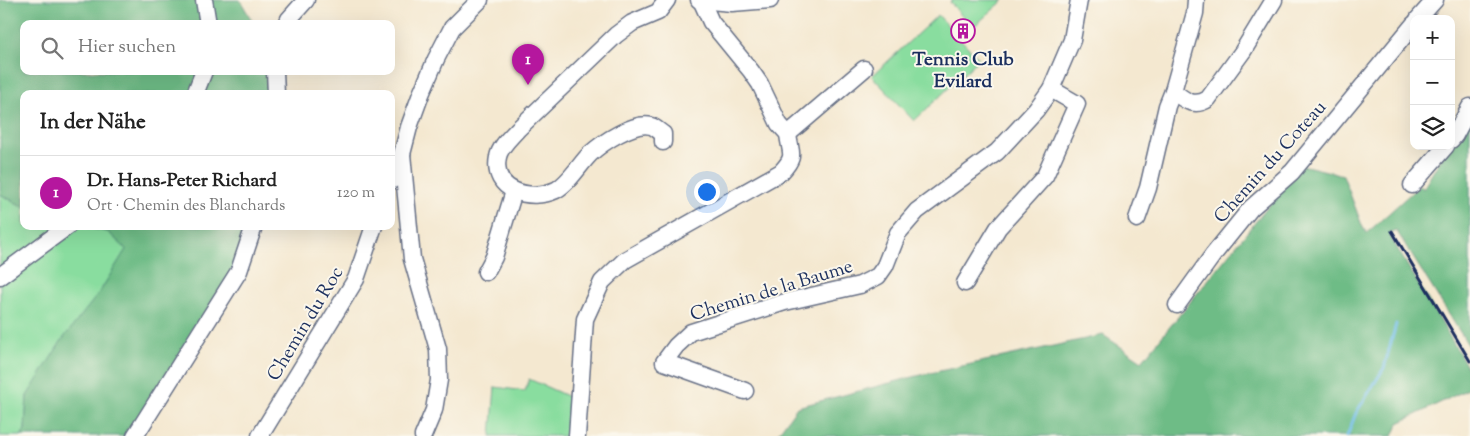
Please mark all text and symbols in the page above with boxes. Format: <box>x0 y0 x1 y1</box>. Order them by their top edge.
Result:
map controls <box>1410 15 1455 150</box>
button: + <box>1410 15 1455 60</box>
building icon: Tennis Club Evilard <box>950 18 976 44</box>
search box <box>20 20 395 75</box>
icon: search <box>38 34 66 62</box>
text: Hier suchen <box>78 34 176 61</box>
pin: 1 <box>512 44 544 85</box>
place label: Tennis Club Evilard <box>912 47 1014 96</box>
button: − <box>1410 60 1455 105</box>
street label: Chemin du Coteau <box>1208 95 1333 230</box>
button: layers <box>1410 105 1455 150</box>
text: In der Nähe <box>40 108 146 138</box>
text: Dr. Hans-Peter Richard <box>87 168 277 195</box>
your location <box>694 179 720 205</box>
text: 1 <box>53 182 59 205</box>
text: 120 m <box>337 182 375 205</box>
text: Ort · Chemin des Blanchards <box>87 195 285 218</box>
street label: Chemin de la Baume <box>687 254 857 329</box>
street label: Chemin du Roc <box>261 262 351 387</box>

